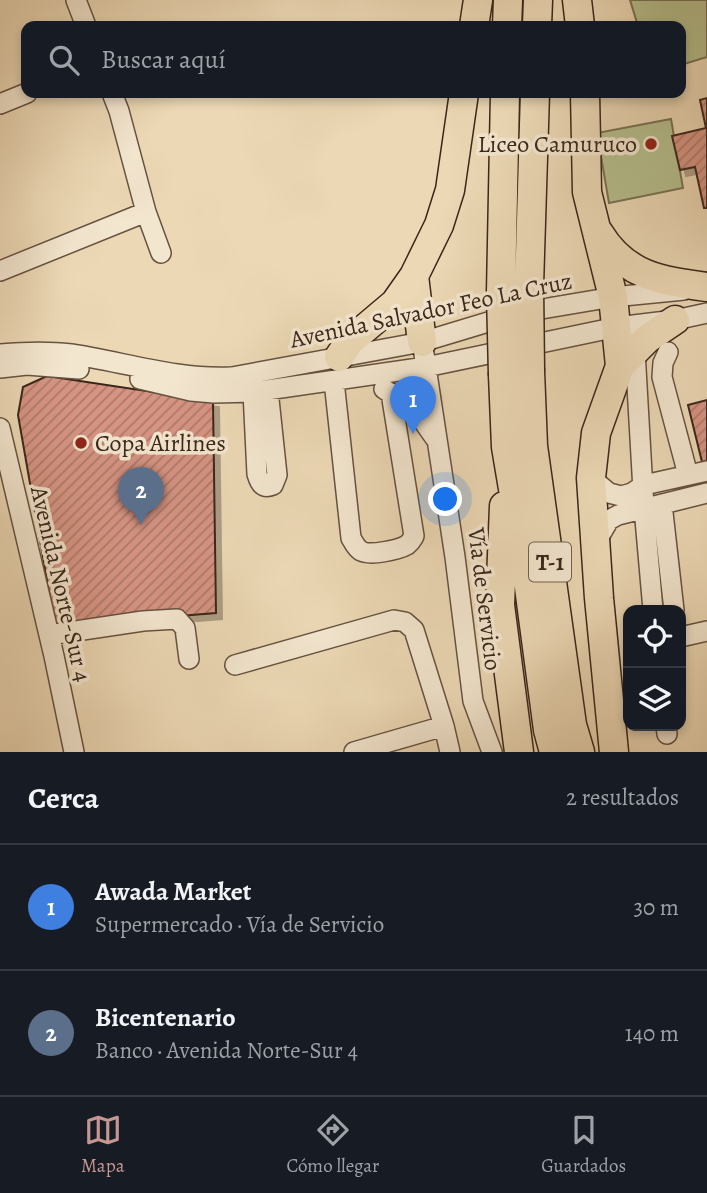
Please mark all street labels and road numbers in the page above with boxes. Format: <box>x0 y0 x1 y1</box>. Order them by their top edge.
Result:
street label: Avenida Salvador Feo La Cruz <box>286 264 575 356</box>
street label: Avenida Norte-Sur 4 <box>23 482 99 685</box>
street label: Vía de Servicio <box>460 525 510 672</box>
road number: T-1 <box>529 542 571 582</box>

